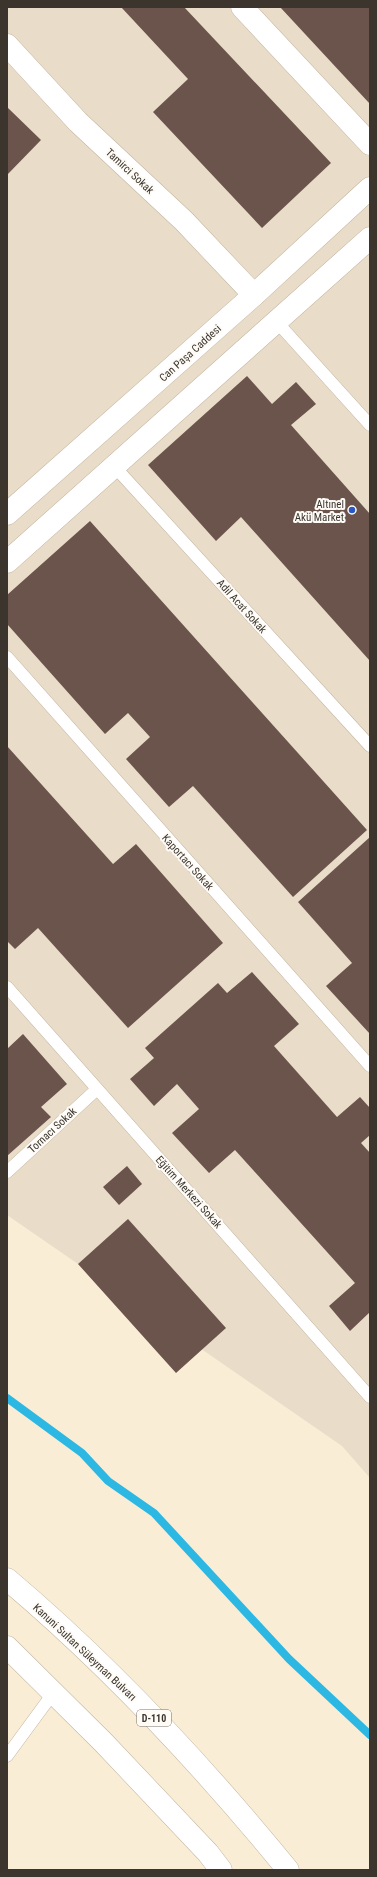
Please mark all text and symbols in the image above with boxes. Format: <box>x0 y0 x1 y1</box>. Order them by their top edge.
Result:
street label: Tamirci Sokak <box>103 146 156 197</box>
street label: Can Paşa Caddesi <box>157 322 224 384</box>
place label: Altınel Akü Market <box>295 498 344 524</box>
marker: Altınel Akü Market <box>347 505 357 515</box>
street label: Adil Acat Sokak <box>214 577 269 636</box>
street label: Kaportacı Sokak <box>159 832 216 893</box>
street label: Tornacı Sokak <box>25 1105 79 1156</box>
street label: Eğitim Merkezi Sokak <box>153 1153 225 1231</box>
street label: Kanuni Sultan Süleyman Bulvarı <box>30 1601 139 1704</box>
road number: D-110 <box>137 1710 171 1726</box>

